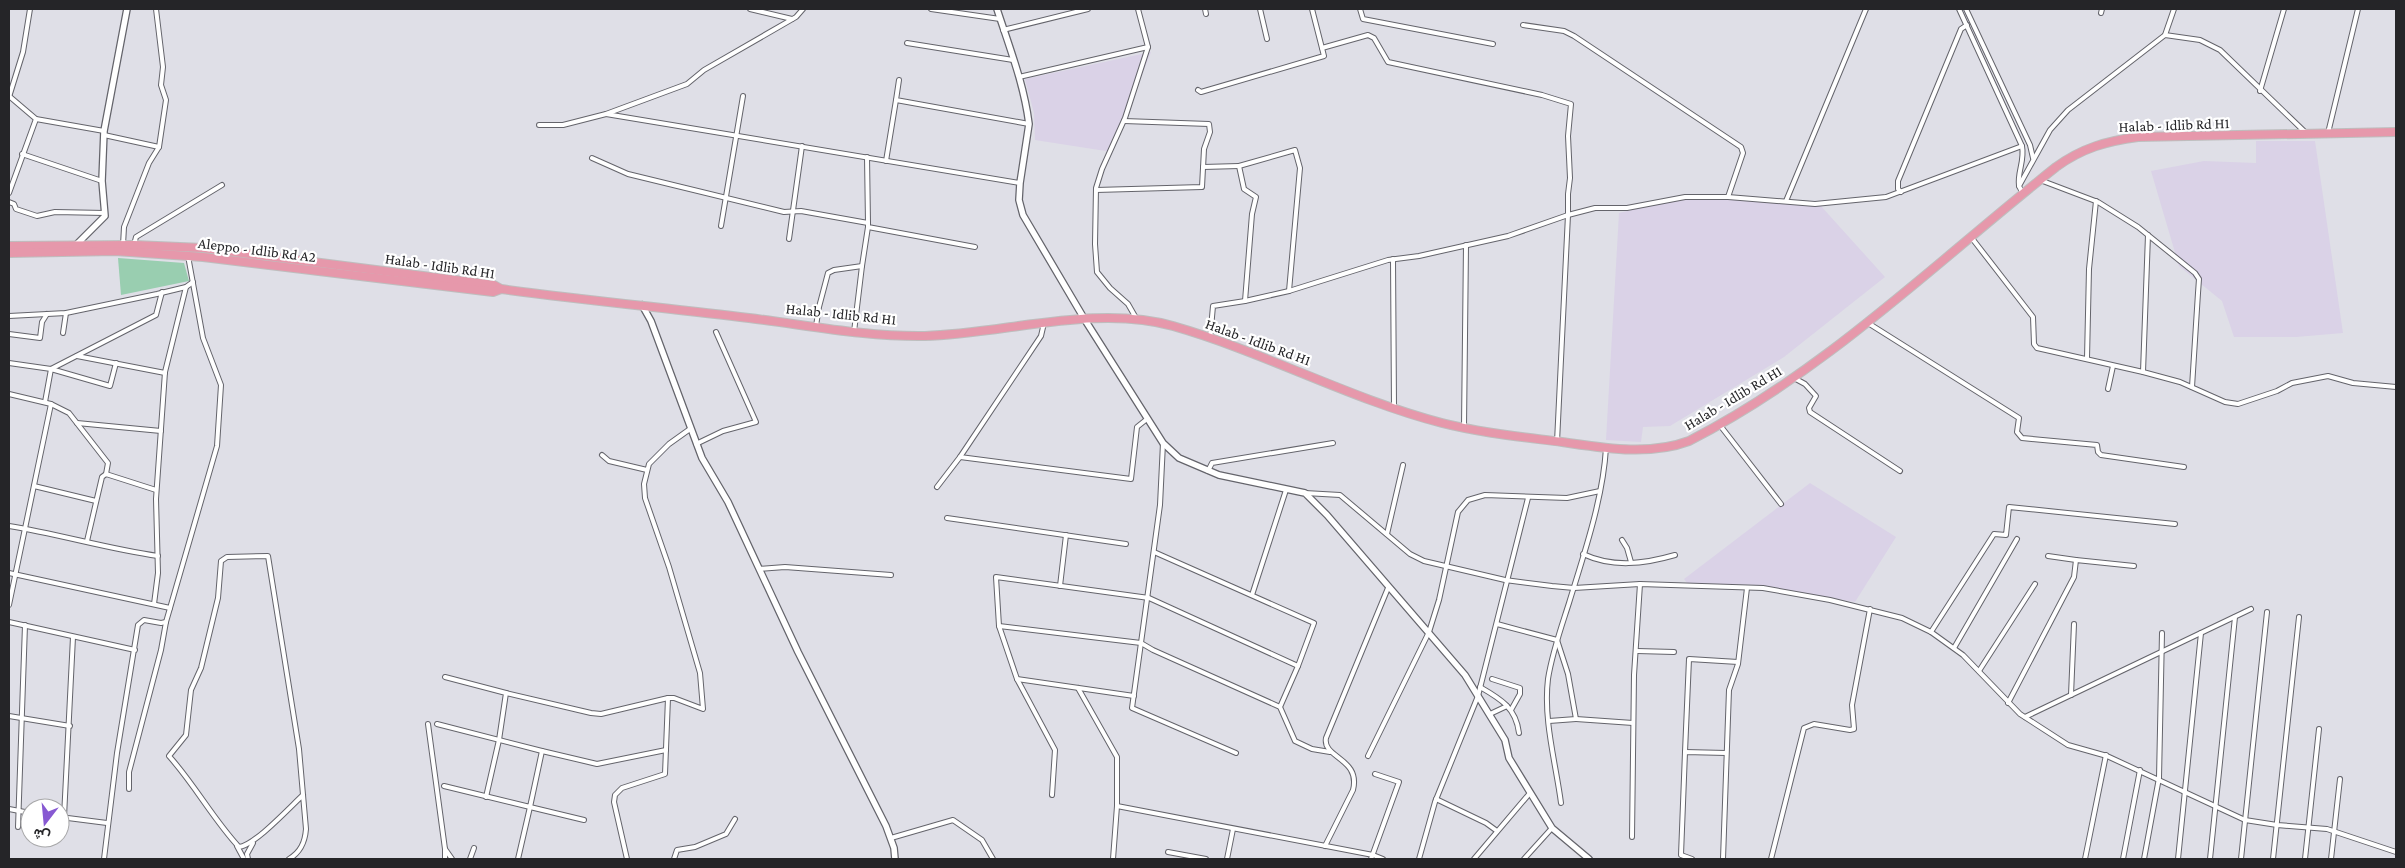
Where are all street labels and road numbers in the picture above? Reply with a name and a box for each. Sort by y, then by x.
street label: Halab - Idlib Rd H1 [2118,115,2230,135]
street label: Aleppo - Idlib Rd A2 [197,235,317,266]
street label: Halab - Idlib Rd H1 [384,250,496,282]
street label: Halab - Idlib Rd H1 [785,300,897,328]
street label: Halab - Idlib Rd H1 [1203,316,1313,368]
street label: Halab - Idlib Rd H1 [1681,363,1785,433]

